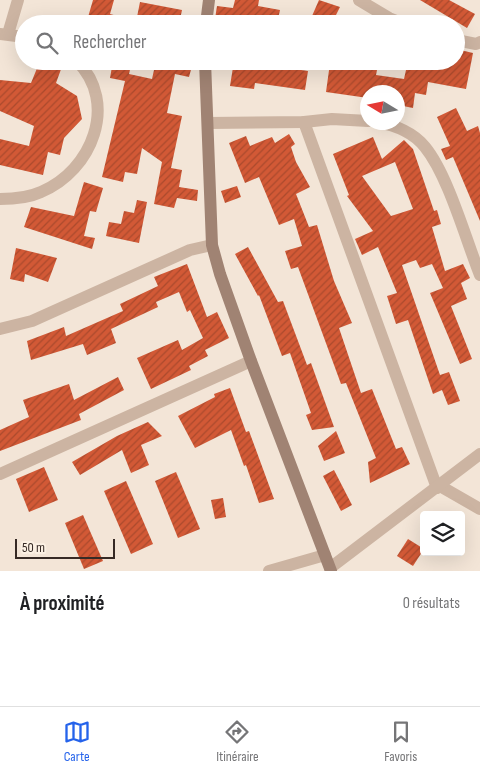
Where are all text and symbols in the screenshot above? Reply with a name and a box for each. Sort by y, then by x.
search box [15,15,465,70]
icon: search [33,29,61,57]
text: Rechercher [73,31,147,54]
north arrow [360,85,405,130]
map controls [420,511,465,556]
button: layers [420,511,465,556]
scale bar [15,536,115,559]
text: 50 m [22,539,45,556]
text: À proximité [20,591,105,616]
text: 0 résultats [403,594,460,613]
tab: Carte [63,718,91,765]
tab: Itinéraire [216,718,259,765]
tab: Favoris [384,718,417,765]

